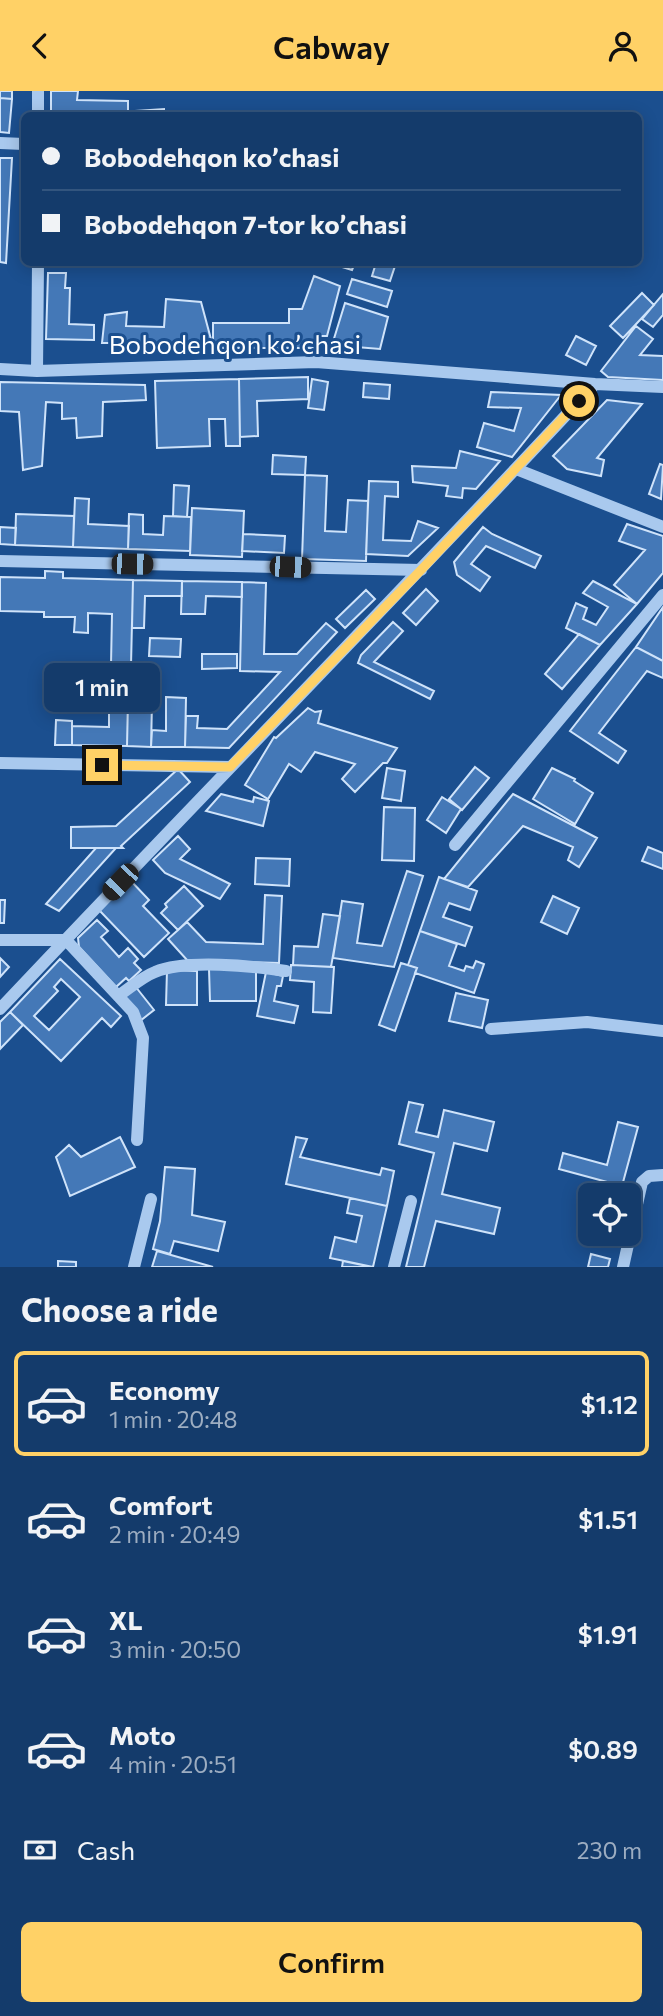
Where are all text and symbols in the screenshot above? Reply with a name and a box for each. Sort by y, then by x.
text: Cabway [273,26,390,66]
icon: back [21,27,59,65]
icon: person [604,27,642,65]
text: Bobodehqon koʼchasi [84,141,339,172]
text: Bobodehqon 7-tor koʼchasi [84,208,407,239]
street label: Bobodehqon koʼchasi [109,328,361,359]
route start [563,385,595,417]
car [111,553,154,575]
car [269,556,312,578]
callout: 1 min [44,663,160,713]
text: 1 min [75,673,129,701]
route end [86,749,118,781]
car [98,860,143,904]
map controls [578,1183,641,1246]
button: locate [578,1183,641,1246]
text: Choose a ride [21,1289,218,1329]
icon: car [25,1372,88,1435]
text: Economy [109,1374,220,1405]
text: $1.12 [581,1388,638,1419]
text: 1 min · 20:48 [109,1405,238,1433]
icon: car [25,1487,88,1550]
text: Comfort [109,1489,212,1520]
text: $1.51 [578,1503,638,1534]
text: 2 min · 20:49 [109,1520,240,1548]
icon: car [25,1602,88,1665]
text: XL [109,1604,143,1635]
text: $1.91 [578,1618,638,1649]
text: 3 min · 20:50 [109,1635,241,1663]
icon: car [25,1717,88,1780]
text: Moto [109,1719,176,1750]
text: $0.89 [568,1733,638,1764]
text: 4 min · 20:51 [109,1750,237,1778]
icon: cash [21,1831,59,1869]
text: Cash [77,1834,135,1865]
text: 230 m [577,1836,642,1864]
button: Confirm [21,1922,642,2002]

